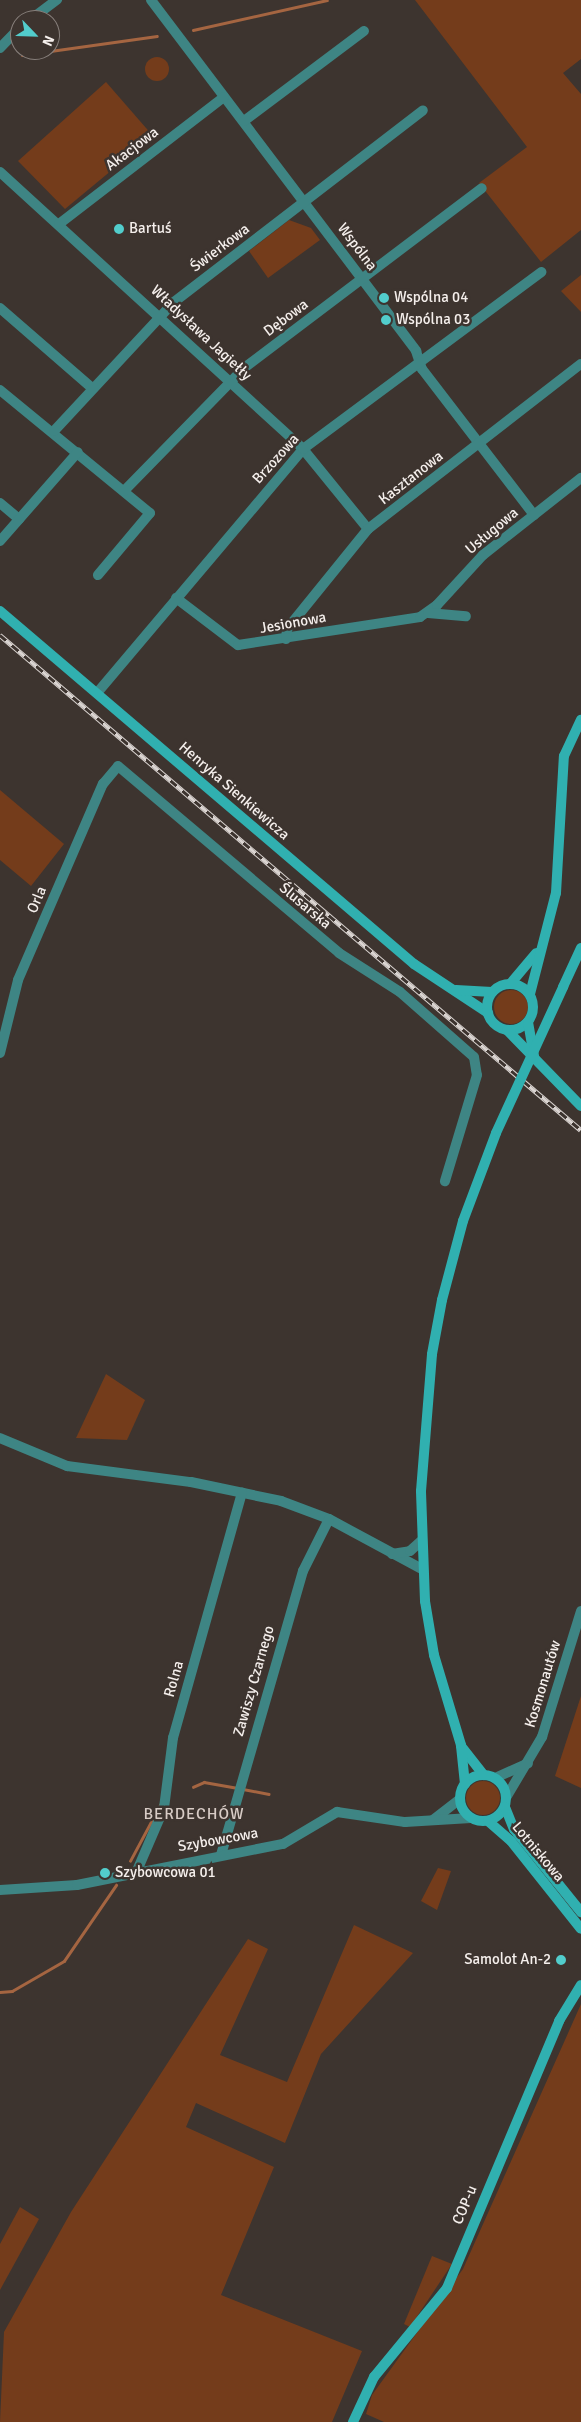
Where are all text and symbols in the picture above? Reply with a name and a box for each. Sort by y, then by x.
north arrow [10,10,60,60]
text: N [38,33,58,49]
street label: Akacjowa [102,123,162,175]
place label: Bartuś [129,220,172,238]
street label: Świerkowa [187,220,253,276]
street label: Wspólna [333,220,381,274]
marker: Bartuś [113,223,125,235]
street label: Władysława Jagiełły [147,282,255,384]
place label: Wspólna 04 [394,289,468,307]
marker: Wspólna 04 [378,292,390,304]
street label: Dębowa [260,295,312,341]
place label: Wspólna 03 [396,311,470,329]
marker: Wspólna 03 [380,314,392,326]
street label: Brzozowa [249,430,303,488]
street label: Kasztanowa [375,447,447,509]
street label: Usługowa [462,504,522,558]
street label: Jesionowa [259,608,327,638]
street label: Henryka Sienkiewicza [175,738,293,844]
street label: Ślusarska [275,879,335,933]
street label: Orla [23,884,51,916]
street label: Zawiszy Czarnego [230,1623,278,1739]
street label: Kosmonautów [521,1638,565,1730]
street label: Rolna [160,1659,188,1699]
district label: BERDECHÓW [142,1804,246,1824]
street label: Lotniskowa [508,1819,568,1885]
street label: Szybowcowa [177,1824,259,1856]
place label: Szybowcowa 01 [115,1864,216,1882]
marker: Szybowcowa 01 [99,1867,111,1879]
place label: Samolot An-2 [464,1951,551,1969]
marker: Samolot An-2 [555,1954,567,1966]
street label: COP-u [449,2183,481,2227]

